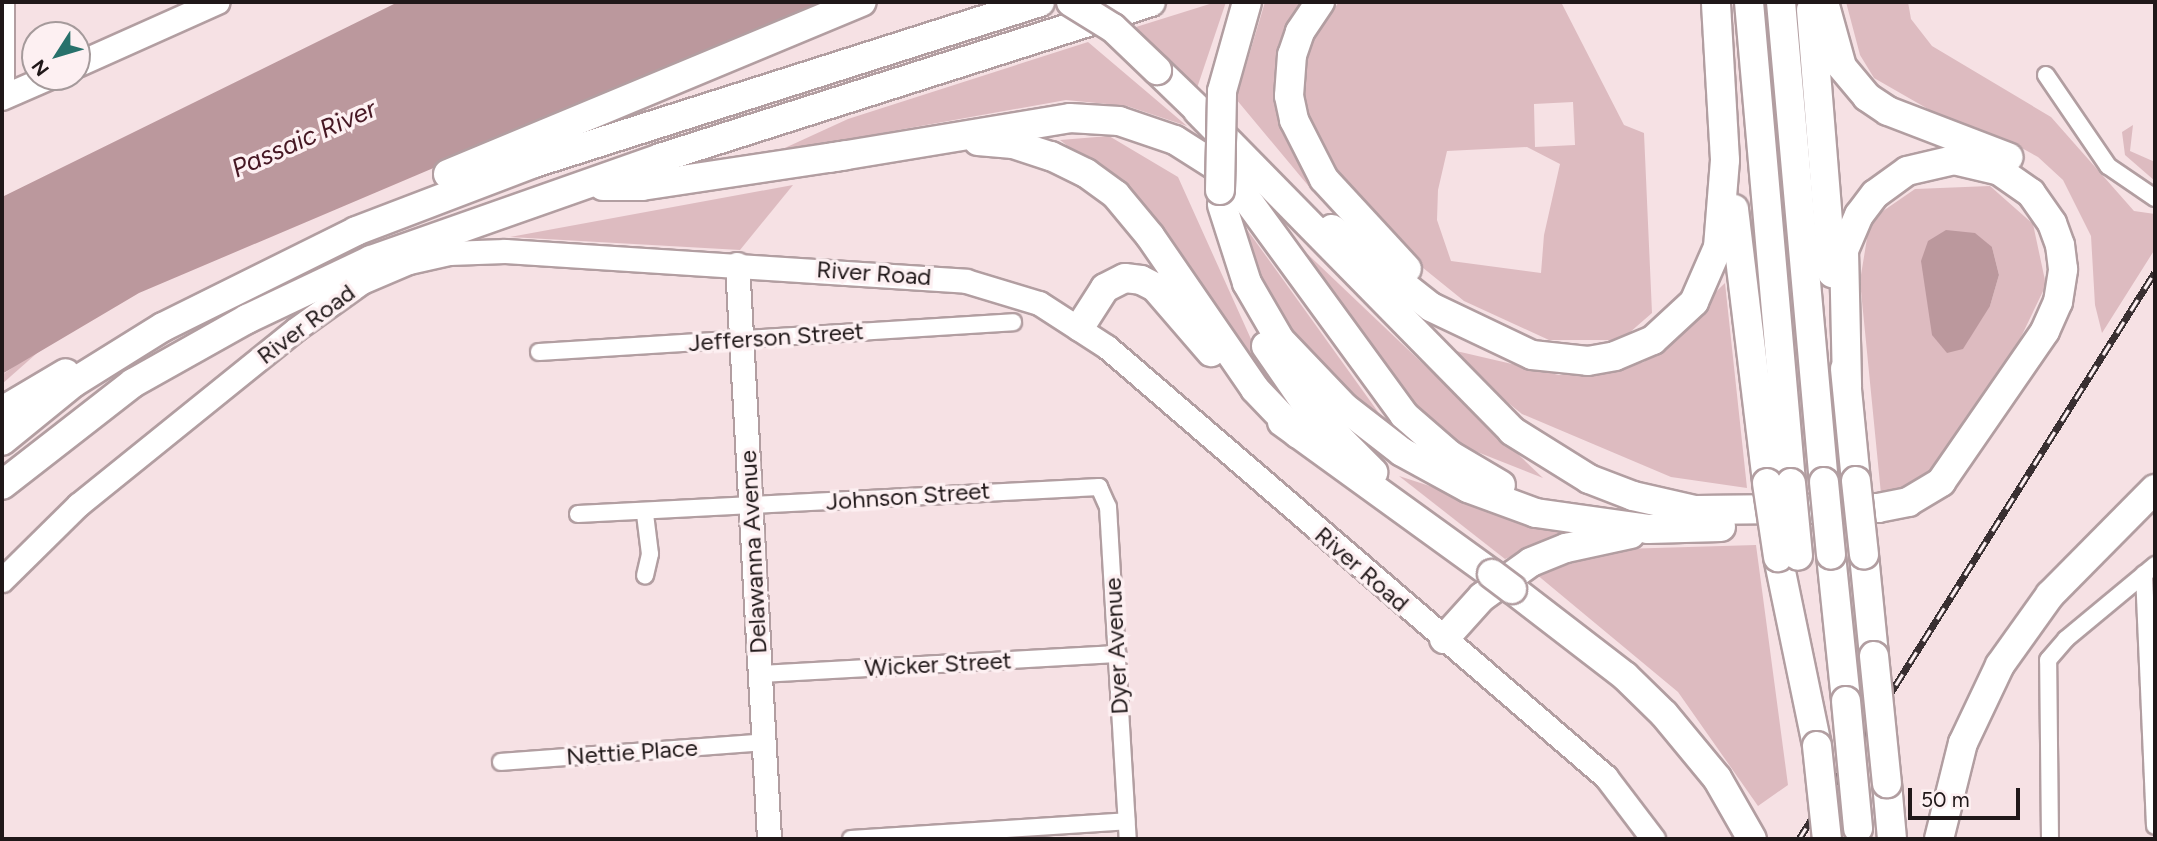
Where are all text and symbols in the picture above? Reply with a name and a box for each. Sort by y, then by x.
north arrow [21,21,91,91]
text: N [27,55,54,81]
water label: Passaic River [227,93,381,185]
street label: River Road [816,255,932,291]
street label: River Road [251,278,361,370]
street label: Jefferson Street [687,316,865,358]
street label: Delawanna Avenue [733,449,773,655]
street label: Johnson Street [825,476,991,516]
street label: River Road [1309,520,1415,618]
street label: Dyer Avenue [1098,577,1134,715]
street label: Wicker Street [864,646,1012,682]
street label: Nettie Place [565,733,699,771]
scale bar [1912,774,2024,818]
text: 50 m [1921,787,1970,812]

